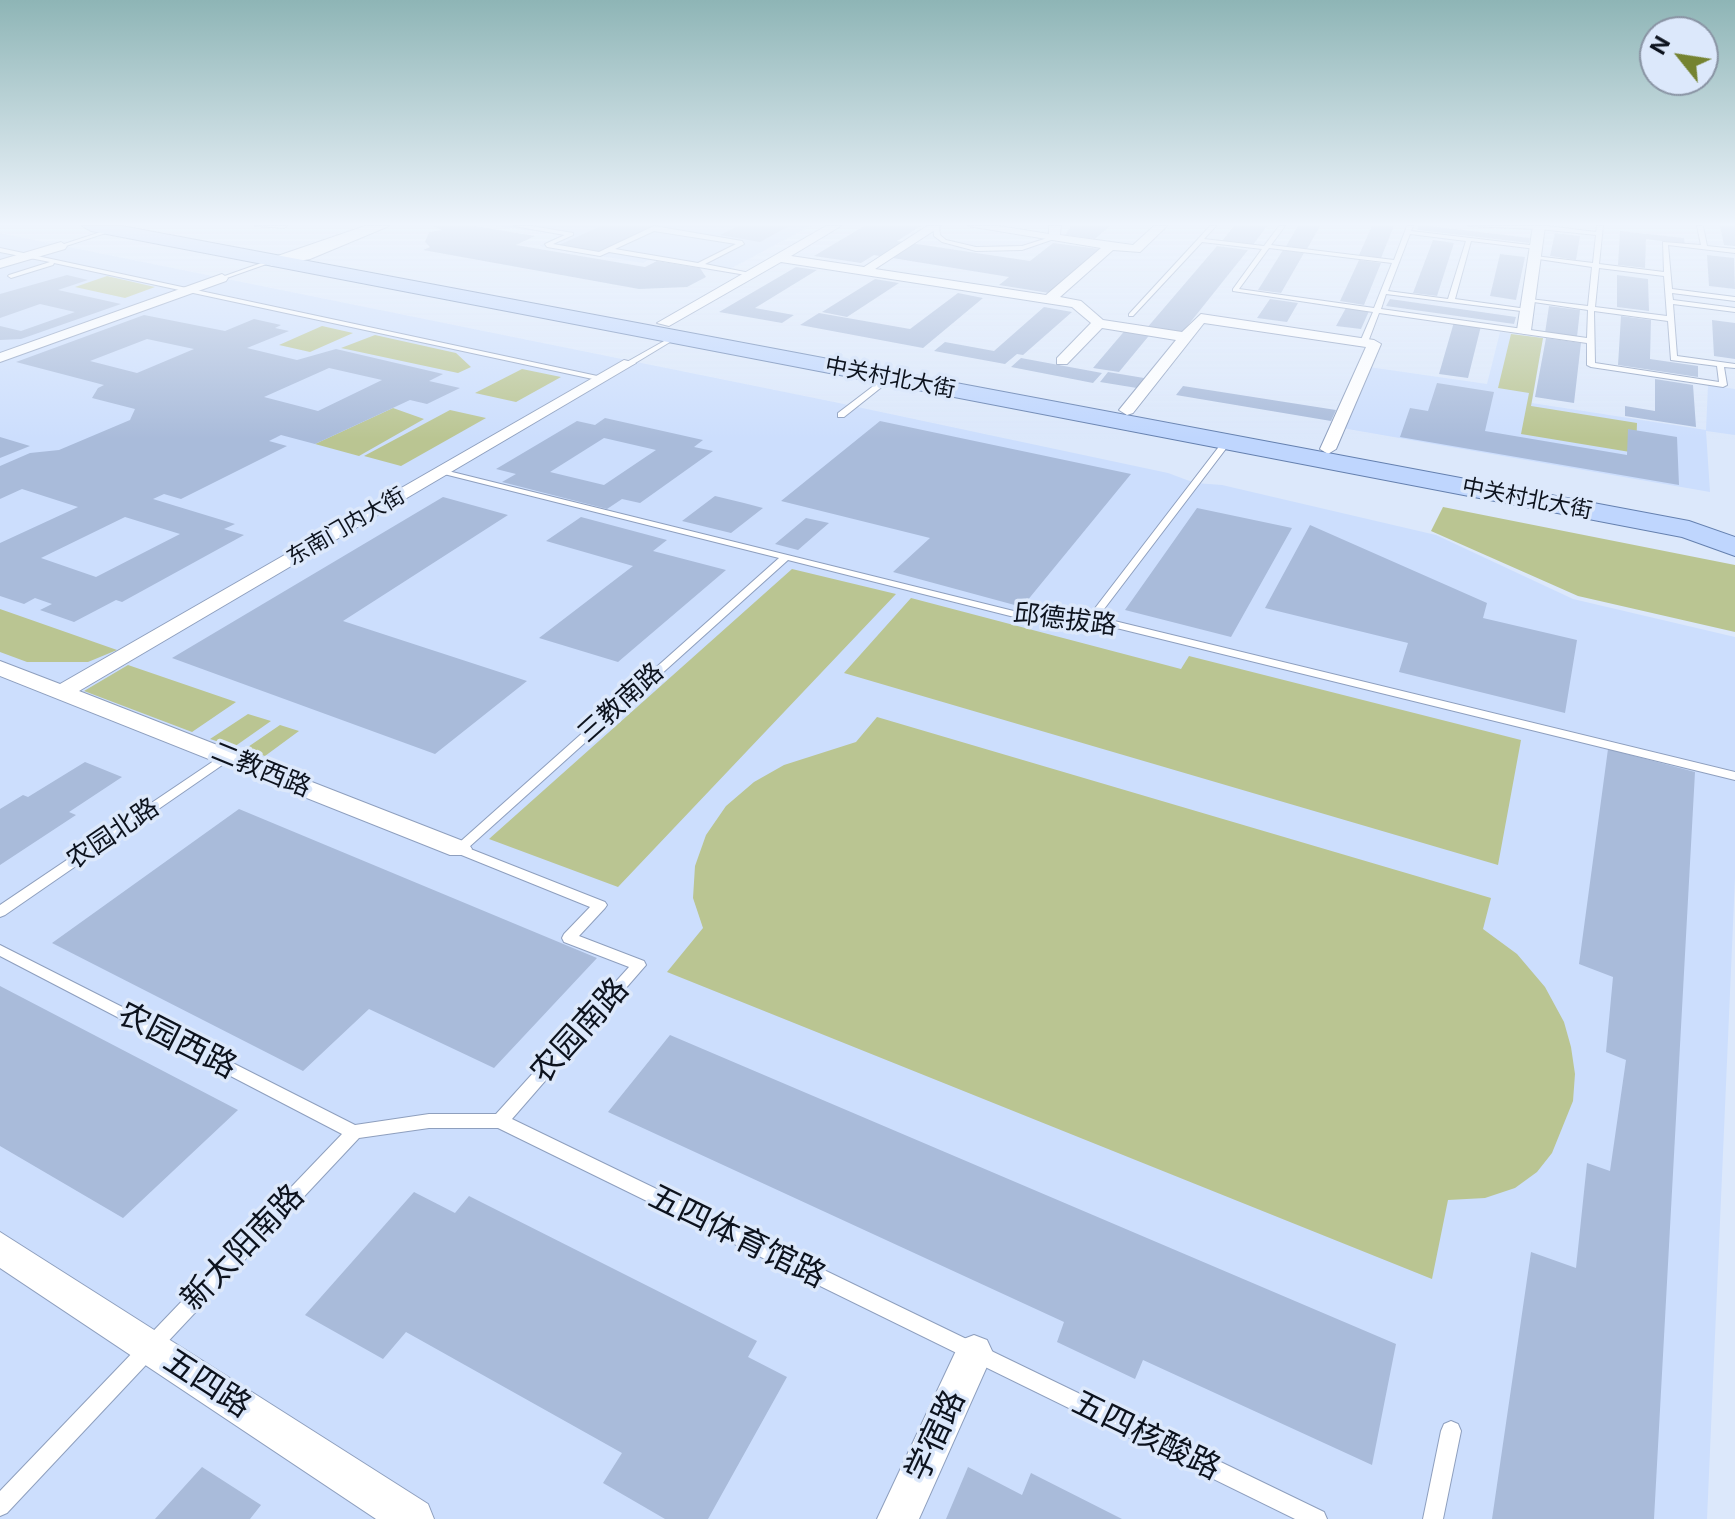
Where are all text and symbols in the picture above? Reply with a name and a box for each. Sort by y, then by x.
north arrow [1639,16,1719,96]
text: N [1644,31,1675,59]
street label: 中关村北大街 [823,352,957,404]
street label: 中关村北大街 [1460,473,1594,525]
street label: 东南门内大街 [282,483,410,571]
street label: 邱德拔路 [1011,598,1119,642]
street label: 三教南路 [572,657,670,749]
street label: 二教西路 [207,736,315,804]
street label: 农园北路 [61,792,165,876]
street label: 农园南路 [523,971,637,1091]
street label: 农园西路 [111,995,243,1087]
street label: 新太阳南路 [174,1177,312,1319]
street label: 五四体育馆路 [642,1178,832,1296]
street label: 五四路 [156,1342,258,1426]
street label: 学宿路 [898,1384,974,1488]
street label: 五四核酸路 [1066,1384,1226,1488]

